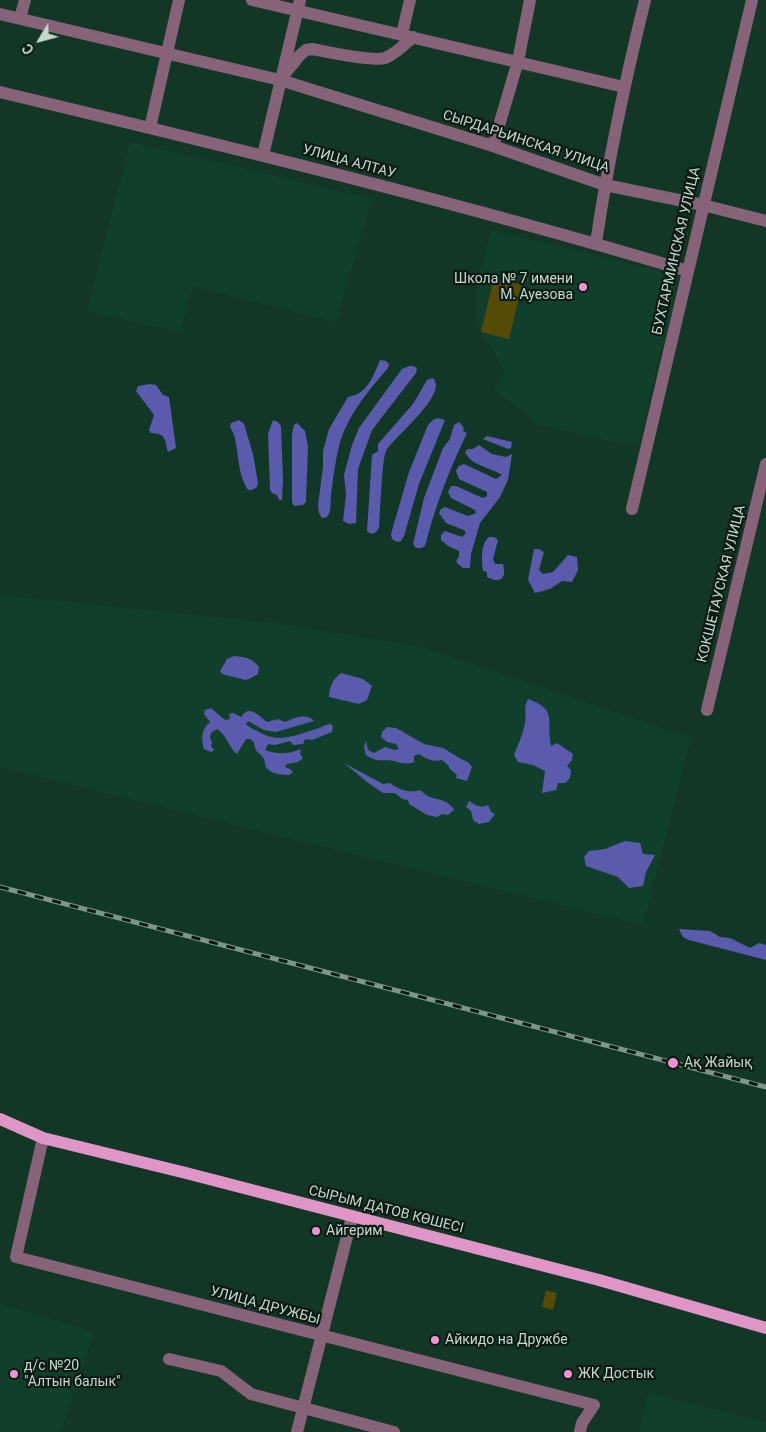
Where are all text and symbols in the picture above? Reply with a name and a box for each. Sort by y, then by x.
north arrow [15,15,65,65]
text: С [19,41,37,58]
street label: СЫРДАРЬИНСКАЯ УЛИЦА [441,107,611,177]
street label: УЛИЦА АЛТАУ [300,141,398,183]
street label: БУХТАРМИНСКАЯ УЛИЦА [650,165,704,337]
place label: Школа № 7 имени М. Ауезова [454,271,573,304]
marker: Школа № 7 имени М. Ауезова [577,281,589,293]
street label: КОКШЕТАУСКАЯ УЛИЦА [694,504,750,664]
place label: Ақ Жайық [684,1055,752,1071]
marker: Ақ Жайық [666,1056,680,1070]
street label: СЫРЫМ ДАТОВ КӨШЕСІ [307,1183,465,1237]
place label: Айгерим [326,1223,383,1239]
marker: Айгерим [310,1225,322,1237]
street label: УЛИЦА ДРУЖБЫ [208,1283,322,1329]
place label: Айкидо на Дружбе [445,1332,568,1348]
marker: Айкидо на Дружбе [429,1334,441,1346]
place label: д/с №20 "Алтын балык" [24,1358,121,1390]
place label: ЖК Достык [578,1366,654,1382]
marker: д/с №20 "Алтын балык" [8,1368,20,1380]
marker: ЖК Достык [562,1368,574,1380]

